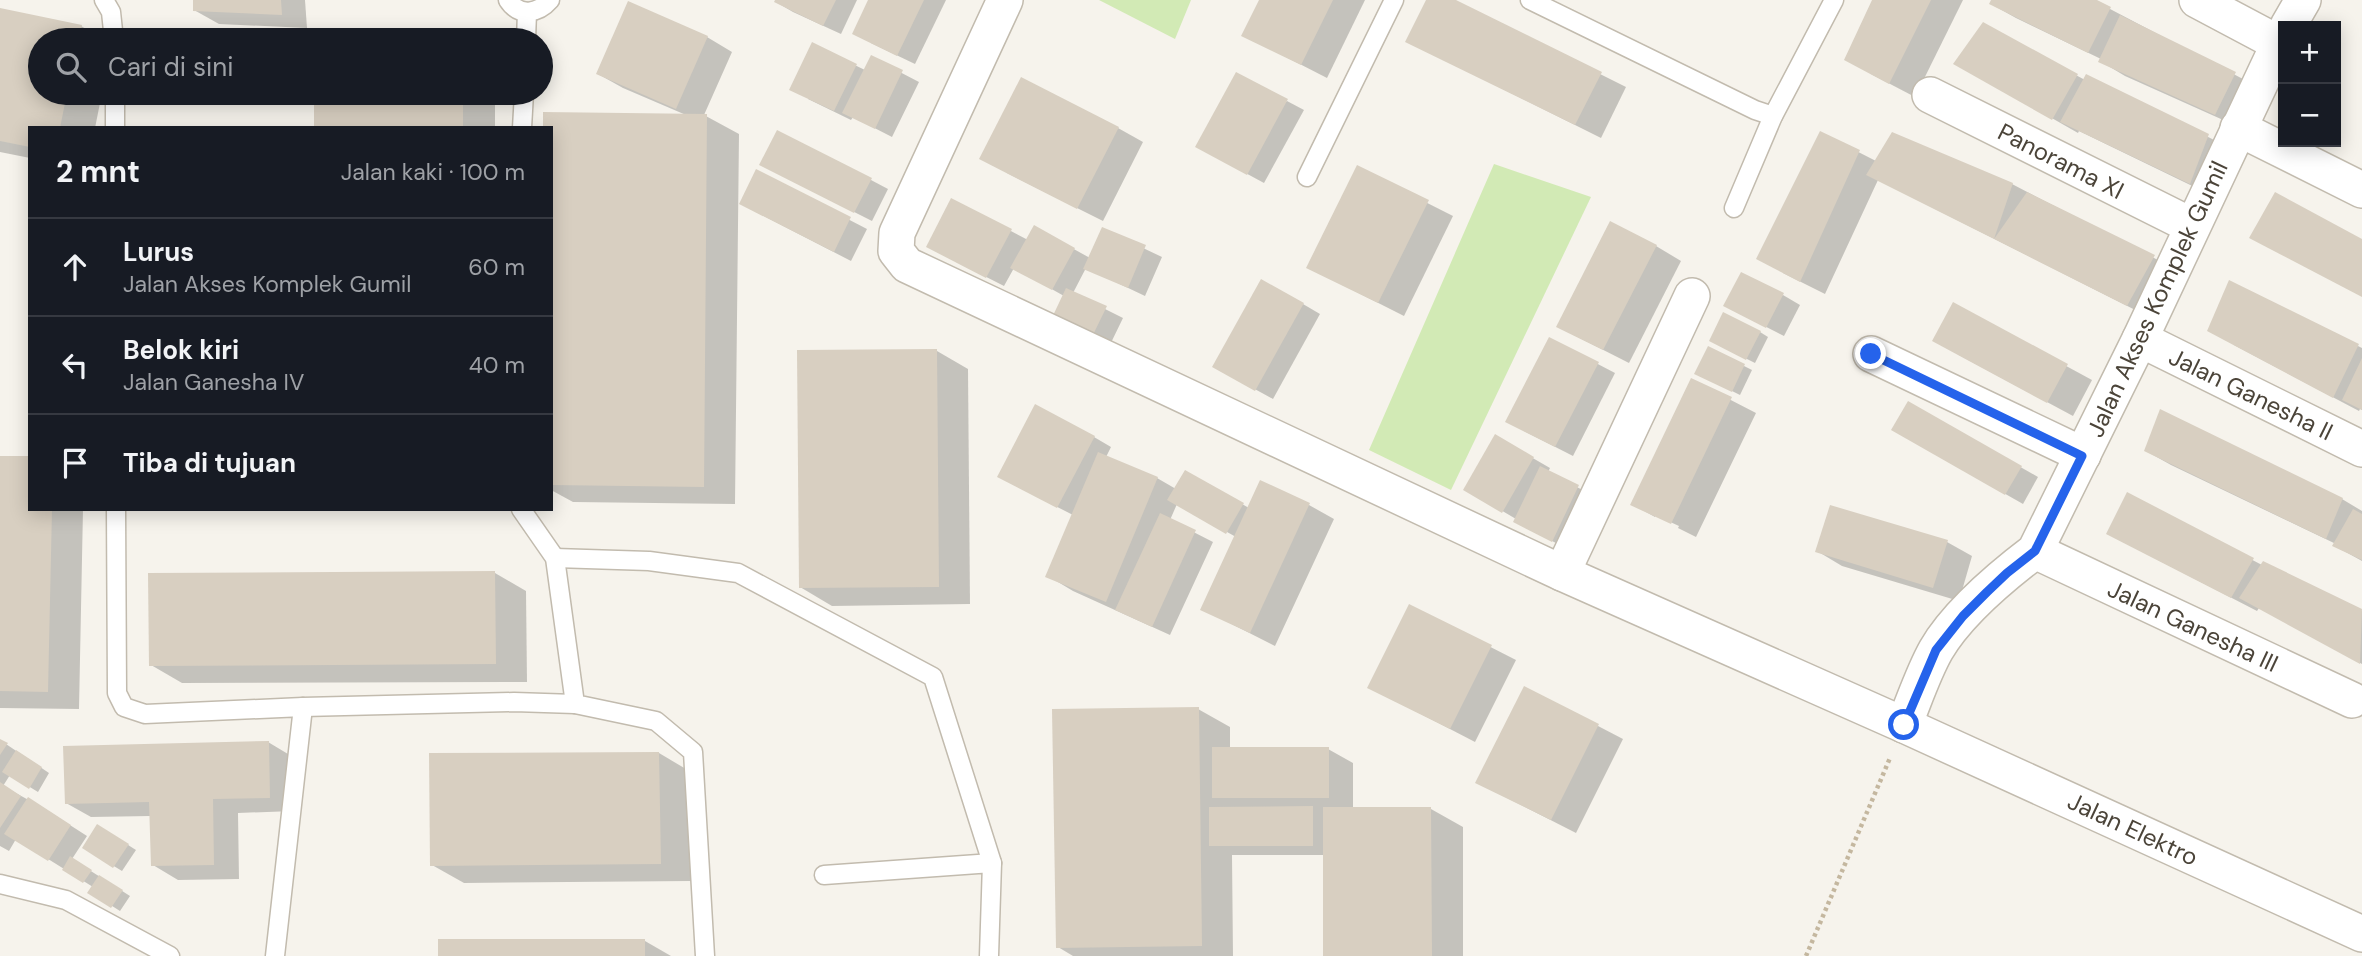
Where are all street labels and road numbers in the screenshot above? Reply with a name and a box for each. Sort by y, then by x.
street label: Panorama XI [1993,116,2129,206]
street label: Jalan Akses Komplek Gumil [2079,156,2235,442]
street label: Jalan Ganesha II [2164,341,2338,447]
street label: Jalan Ganesha III [2103,573,2283,679]
street label: Jalan Elektro [2063,785,2203,873]

